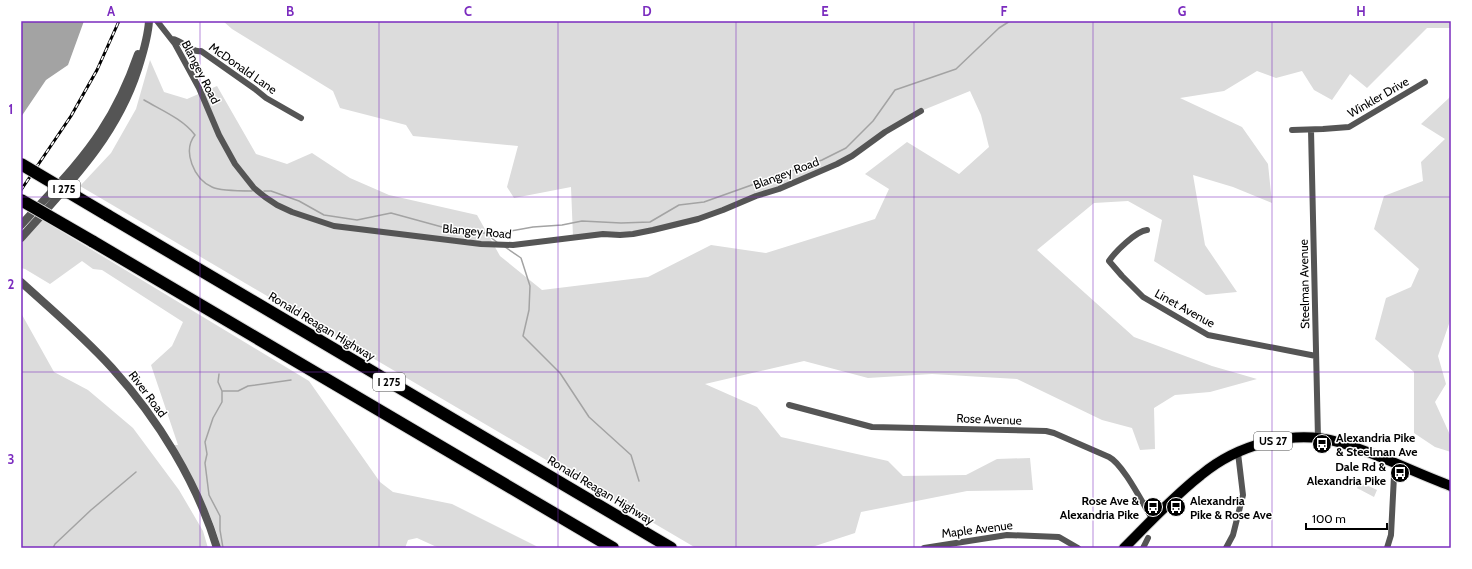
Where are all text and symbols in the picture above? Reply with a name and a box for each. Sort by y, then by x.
text: A [107,3,116,19]
text: B [286,3,294,19]
text: C [464,3,472,19]
text: D [642,3,652,19]
text: E [821,3,829,19]
text: F [1001,3,1008,19]
text: G [1178,3,1187,19]
text: H [1356,3,1366,19]
street label: Blangey Road [179,38,223,106]
street label: McDonald Lane [206,39,280,97]
street label: Winkler Drive [1345,73,1411,121]
text: 1 [9,101,13,117]
street label: Blangey Road [751,154,821,192]
road number: I 275 [48,180,80,198]
street label: Blangey Road [442,221,512,241]
street label: Steelman Avenue [1296,239,1312,329]
text: 2 [8,276,15,292]
street label: Linet Avenue [1152,285,1218,331]
street label: Ronald Reagan Highway [266,288,378,364]
street label: River Road [126,368,170,420]
road number: I 275 [373,373,405,391]
street label: Rose Avenue [956,410,1022,428]
place label: Alexandria Pike & Steelman Ave [1336,430,1418,459]
road number: US 27 [1254,432,1292,450]
bus stop icon: Alexandria Pike & Steelman Ave [1311,433,1333,455]
text: 3 [7,451,15,467]
street label: Ronald Reagan Highway [545,452,657,528]
place label: Dale Rd & Alexandria Pike [1307,459,1386,488]
bus stop icon: Dale Rd & Alexandria Pike [1389,462,1411,484]
place label: Rose Ave & Alexandria Pike [1060,493,1139,522]
place label: Alexandria Pike & Rose Ave [1190,493,1272,522]
bus stop icon: Rose Ave & Alexandria Pike [1142,496,1164,518]
bus stop icon: Alexandria Pike & Rose Ave [1165,496,1187,518]
scale bar [1306,505,1387,531]
text: 100 m [1312,511,1346,526]
street label: Maple Avenue [940,517,1014,541]

